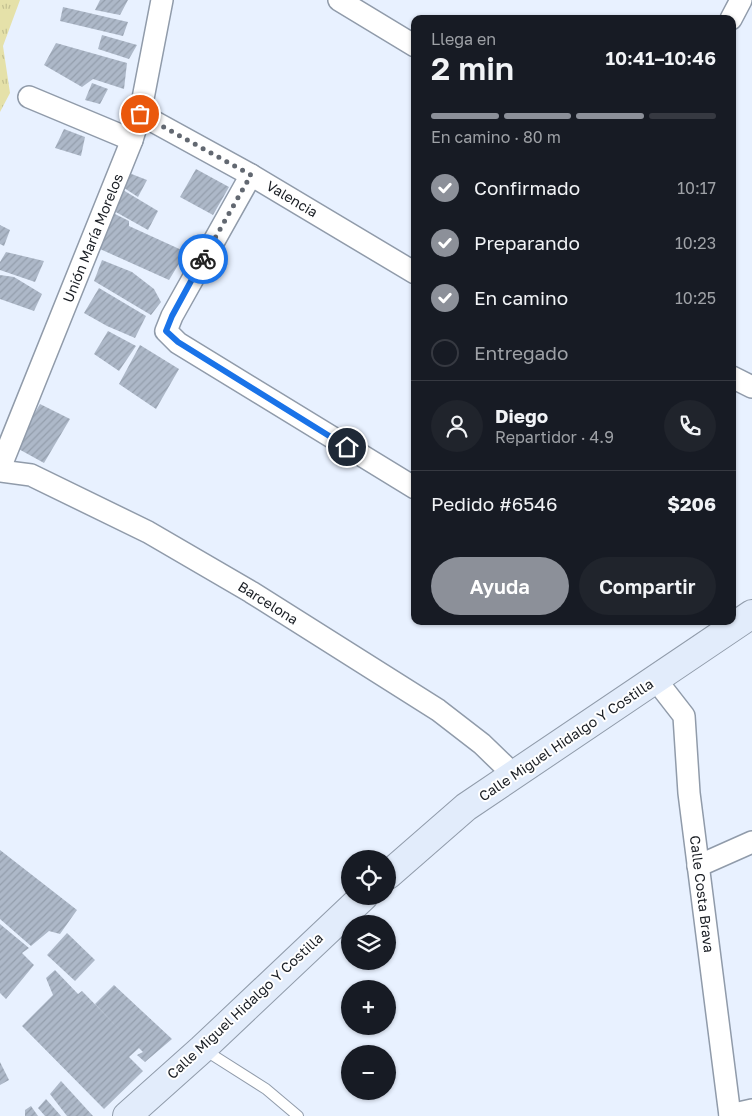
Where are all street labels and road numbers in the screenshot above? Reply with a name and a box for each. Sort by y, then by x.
street label: Unión María Morelos [59,171,126,305]
street label: Valencia [264,177,321,220]
street label: Barcelona [235,577,301,628]
street label: Calle Miguel Hidalgo Y Costilla [475,675,656,804]
street label: Calle Costa Brava [687,834,718,953]
street label: Calle Miguel Hidalgo Y Costilla [163,929,326,1082]

